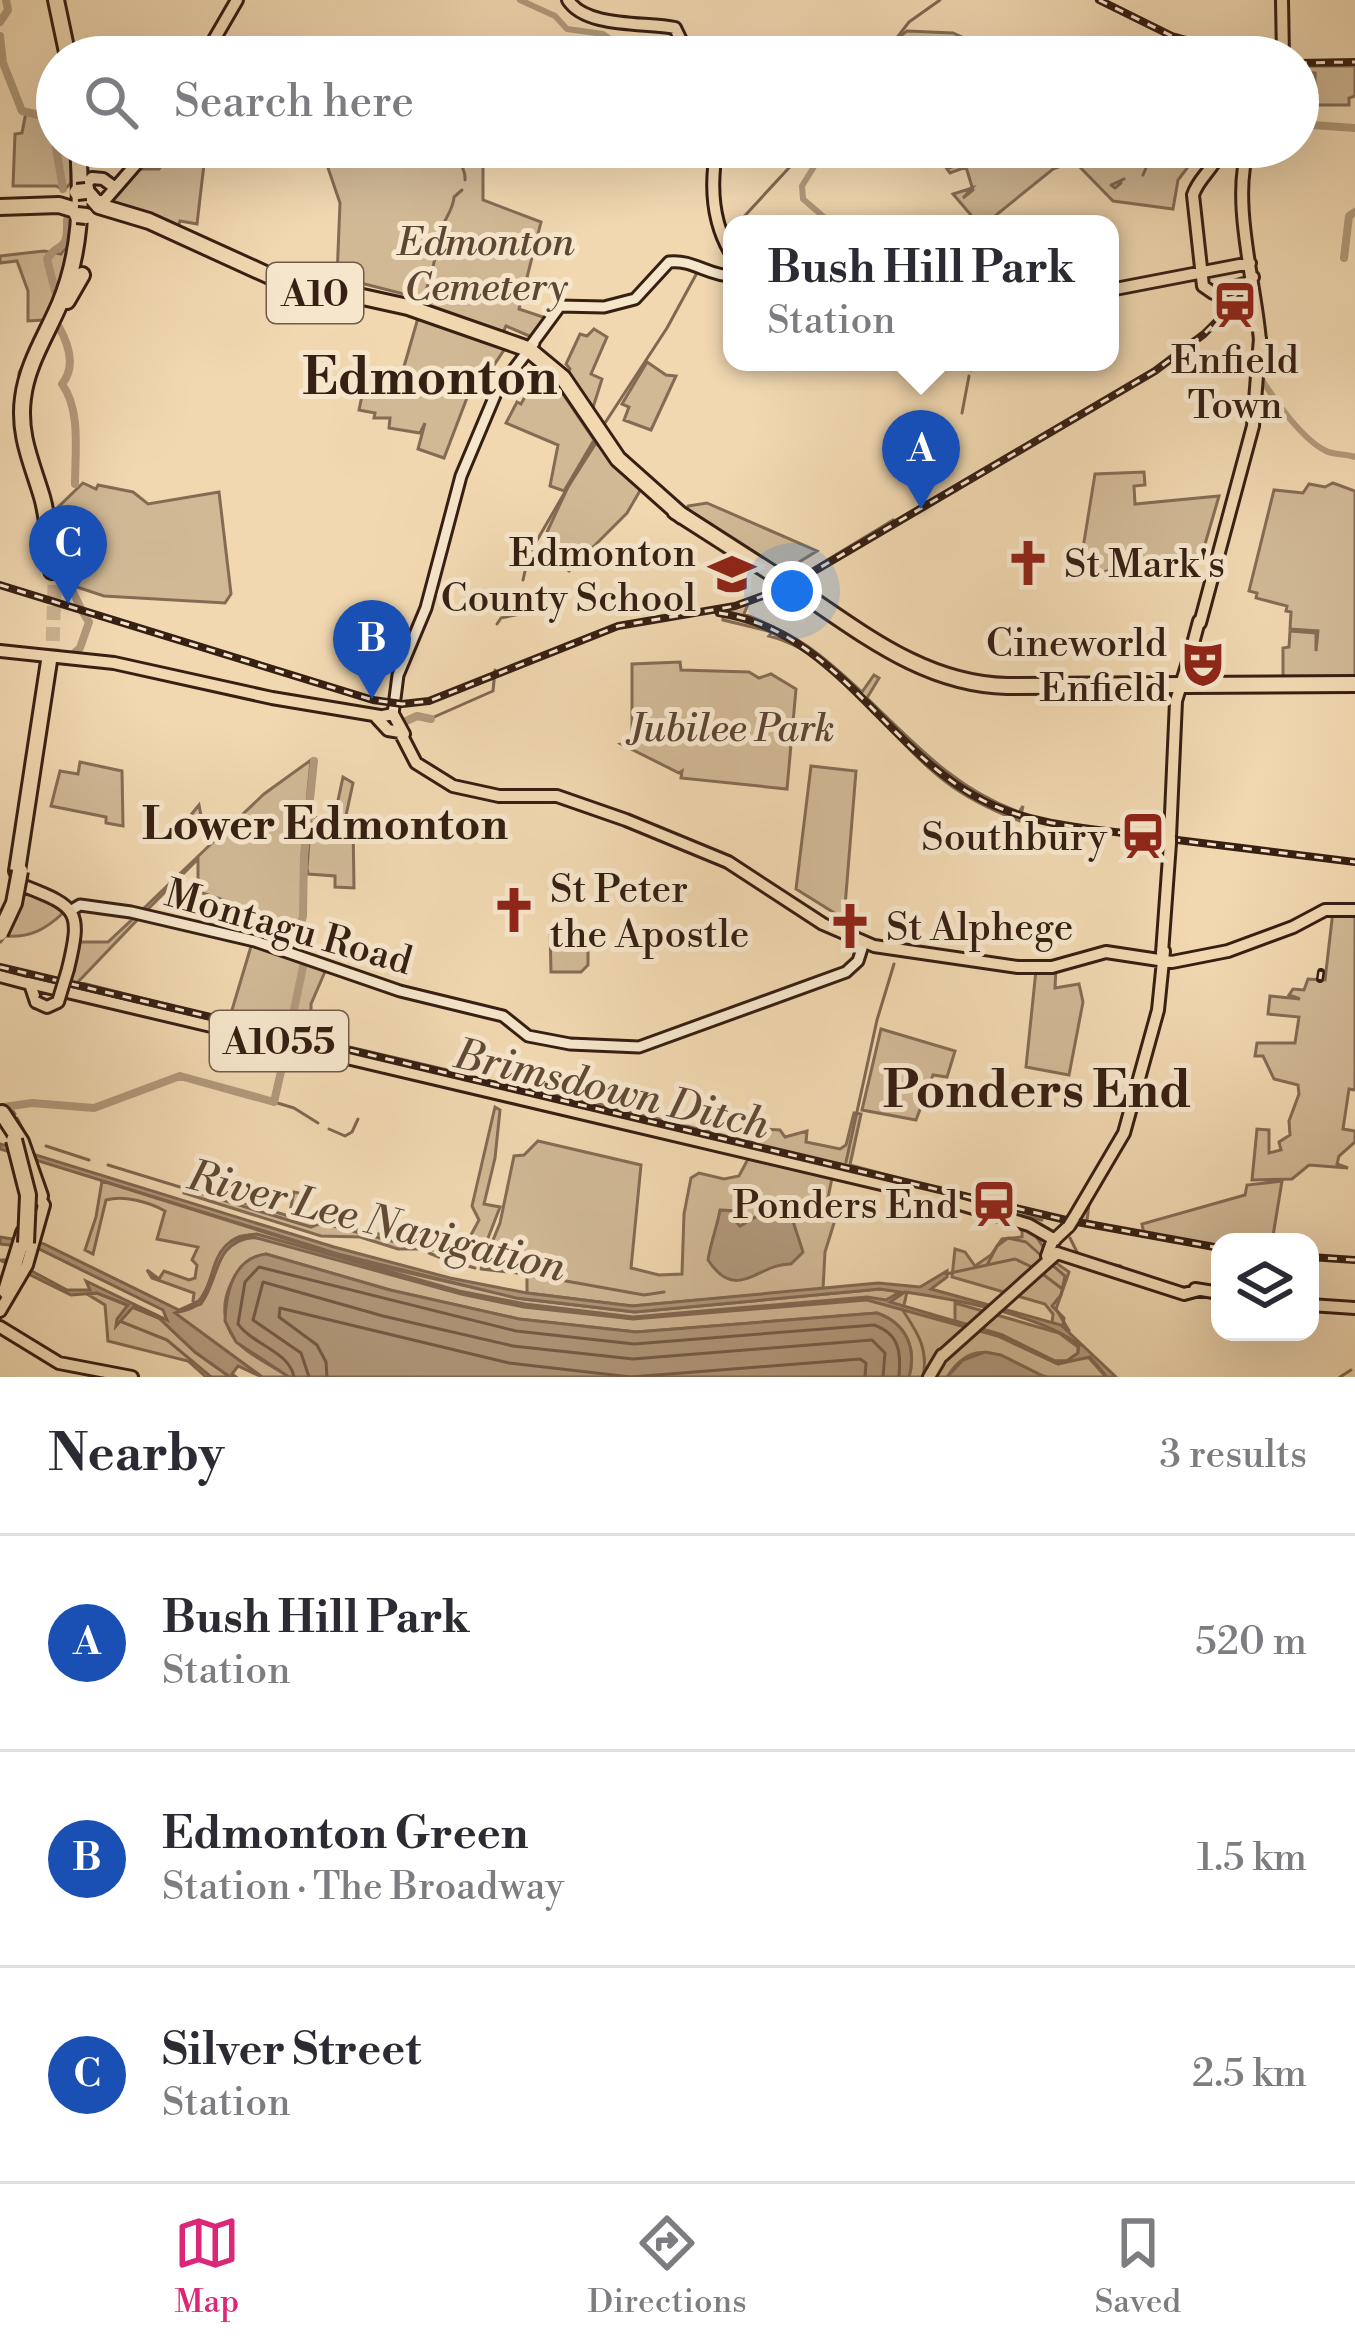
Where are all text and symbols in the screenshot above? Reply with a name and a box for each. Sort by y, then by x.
search box [36,36,1319,168]
icon: search [78,69,144,135]
text: Search here [174,74,414,131]
popup [723,215,1119,371]
park label: Edmonton Cemetery [396,219,575,313]
text: Bush Hill Park [767,240,1075,297]
road number: A10 [267,263,363,323]
station icon: Enfield Town [1210,280,1260,330]
text: Station [767,297,896,346]
place label: Enfield Town [1171,337,1299,431]
district label: Edmonton [302,347,558,411]
pin: A [882,410,960,509]
pin: C [29,505,107,604]
place label: Edmonton County School [441,530,696,624]
church icon: St Mark's [1003,538,1053,588]
place label: St Mark's [1064,541,1225,590]
school or university icon: Edmonton County School [707,549,757,599]
your location [762,561,822,621]
pin: B [333,600,411,699]
place label: Cineworld Enfield [986,620,1167,714]
theatre icon: Cineworld Enfield [1178,639,1228,689]
park label: Jubilee Park [625,705,835,754]
district label: Lower Edmonton [142,797,509,854]
station icon: Southbury [1118,811,1168,861]
place label: Southbury [921,814,1108,863]
place label: St Peter the Apostle [550,866,749,960]
street label: Montagu Road [159,870,417,987]
church icon: St Peter the Apostle [489,885,539,935]
church icon: St Alphege [825,901,875,951]
place label: St Alphege [886,904,1073,953]
road number: A1055 [210,1011,348,1071]
water label: Brimsdown Ditch [448,1028,774,1153]
district label: Ponders End [883,1060,1191,1124]
water label: River Lee Navigation [181,1150,571,1295]
station icon: Ponders End [969,1179,1019,1229]
place label: Ponders End [733,1182,958,1231]
map controls [1211,1233,1319,1341]
button: layers [1211,1233,1319,1341]
text: Nearby [48,1423,224,1487]
text: 3 results [1159,1431,1307,1480]
text: Bush Hill Park [162,1590,470,1647]
text: A [73,1618,101,1667]
text: 520 m [1195,1618,1307,1667]
text: Station [162,1647,290,1696]
text: Edmonton Green [162,1806,528,1863]
text: B [72,1834,102,1883]
text: 1.5 km [1197,1834,1307,1883]
text: Station · The Broadway [162,1863,564,1912]
text: Silver Street [162,2022,421,2079]
text: C [73,2050,101,2099]
text: 2.5 km [1192,2050,1307,2099]
text: Station [162,2079,290,2128]
tab: Map [174,2210,240,2323]
tab: Directions [588,2210,747,2323]
tab: Saved [1094,2210,1181,2323]

